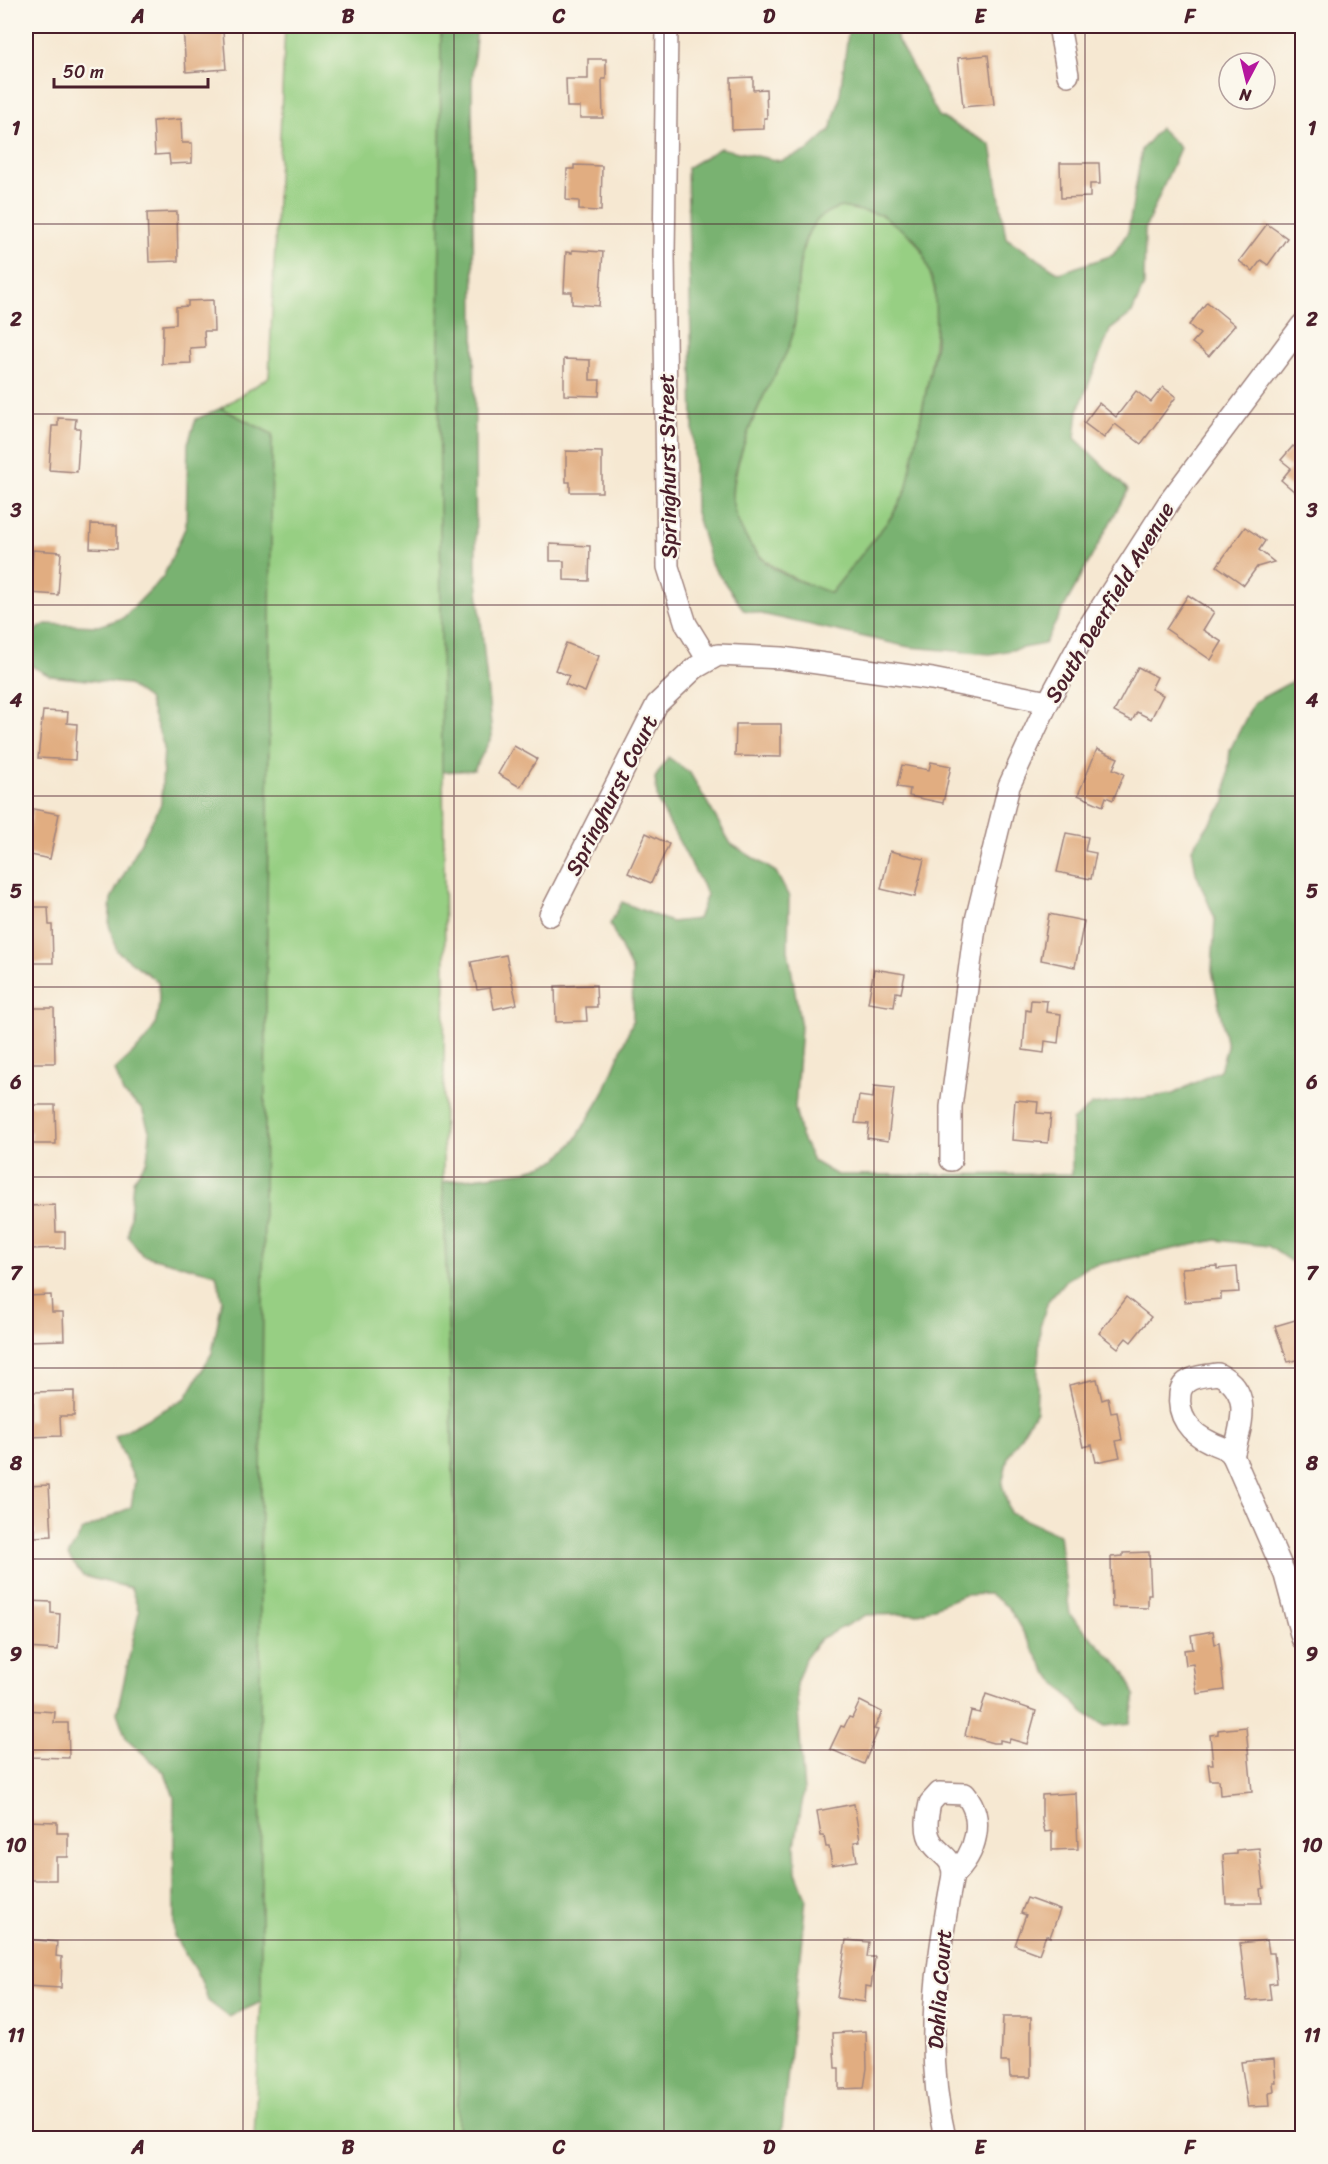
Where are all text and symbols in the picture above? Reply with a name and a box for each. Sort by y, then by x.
text: A [130,0,145,34]
text: B [342,0,355,34]
text: C [552,0,566,34]
text: D [763,0,776,34]
text: E [974,0,987,34]
text: F [1184,0,1197,34]
scale bar [54,51,208,89]
north arrow [1217,51,1277,111]
text: 50 m [63,56,104,88]
text: N [1237,80,1253,111]
text: 1 [12,111,21,146]
text: 1 [1308,111,1317,146]
text: 2 [9,302,22,337]
text: 2 [1305,302,1318,337]
street label: Springhurst Street [646,373,689,559]
text: 3 [10,493,22,528]
text: 3 [1306,493,1318,528]
street label: South Deerfield Avenue [1034,494,1185,711]
text: 4 [9,683,23,718]
text: 4 [1305,683,1319,718]
street label: Springhurst Court [554,707,669,883]
text: 5 [10,874,22,909]
text: 5 [1306,874,1318,909]
text: 6 [9,1065,22,1100]
text: 6 [1305,1065,1318,1100]
text: 7 [10,1256,23,1291]
text: 7 [1306,1256,1319,1291]
text: 8 [9,1446,23,1481]
text: 8 [1305,1446,1319,1481]
text: 9 [10,1637,22,1672]
text: 9 [1306,1637,1318,1672]
text: 10 [5,1828,27,1863]
text: 10 [1301,1828,1323,1863]
street label: Dahlia Court [916,1927,963,2050]
text: 11 [7,2018,25,2053]
text: 11 [1303,2018,1321,2053]
text: A [130,2130,145,2164]
text: B [342,2130,355,2164]
text: C [552,2130,566,2164]
text: D [763,2130,776,2164]
text: E [974,2130,987,2164]
text: F [1184,2130,1197,2164]

